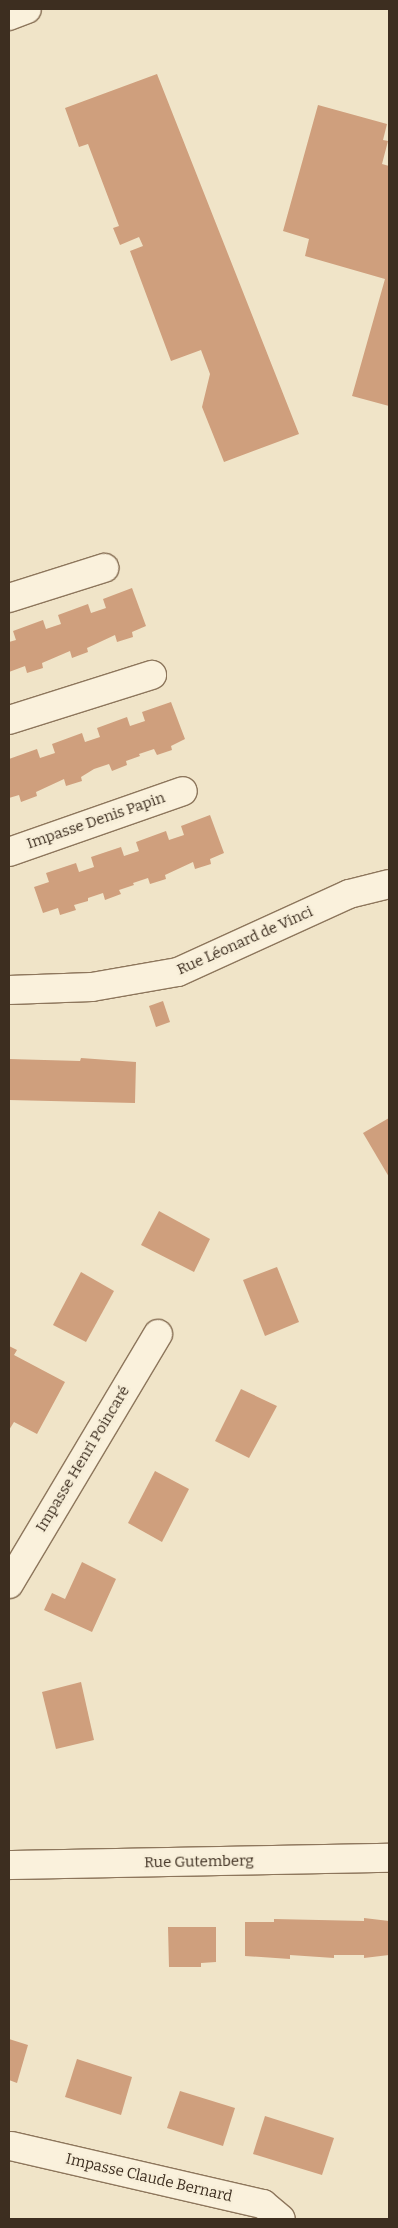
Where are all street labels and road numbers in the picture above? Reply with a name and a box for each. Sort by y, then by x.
street label: Impasse Denis Papin [25,789,167,853]
street label: Rue Léonard de Vinci [174,903,316,979]
street label: Impasse Henri Poincaré [32,1383,134,1535]
street label: Rue Gutemberg [144,1852,254,1872]
street label: Impasse Claude Bernard [64,2150,234,2206]

